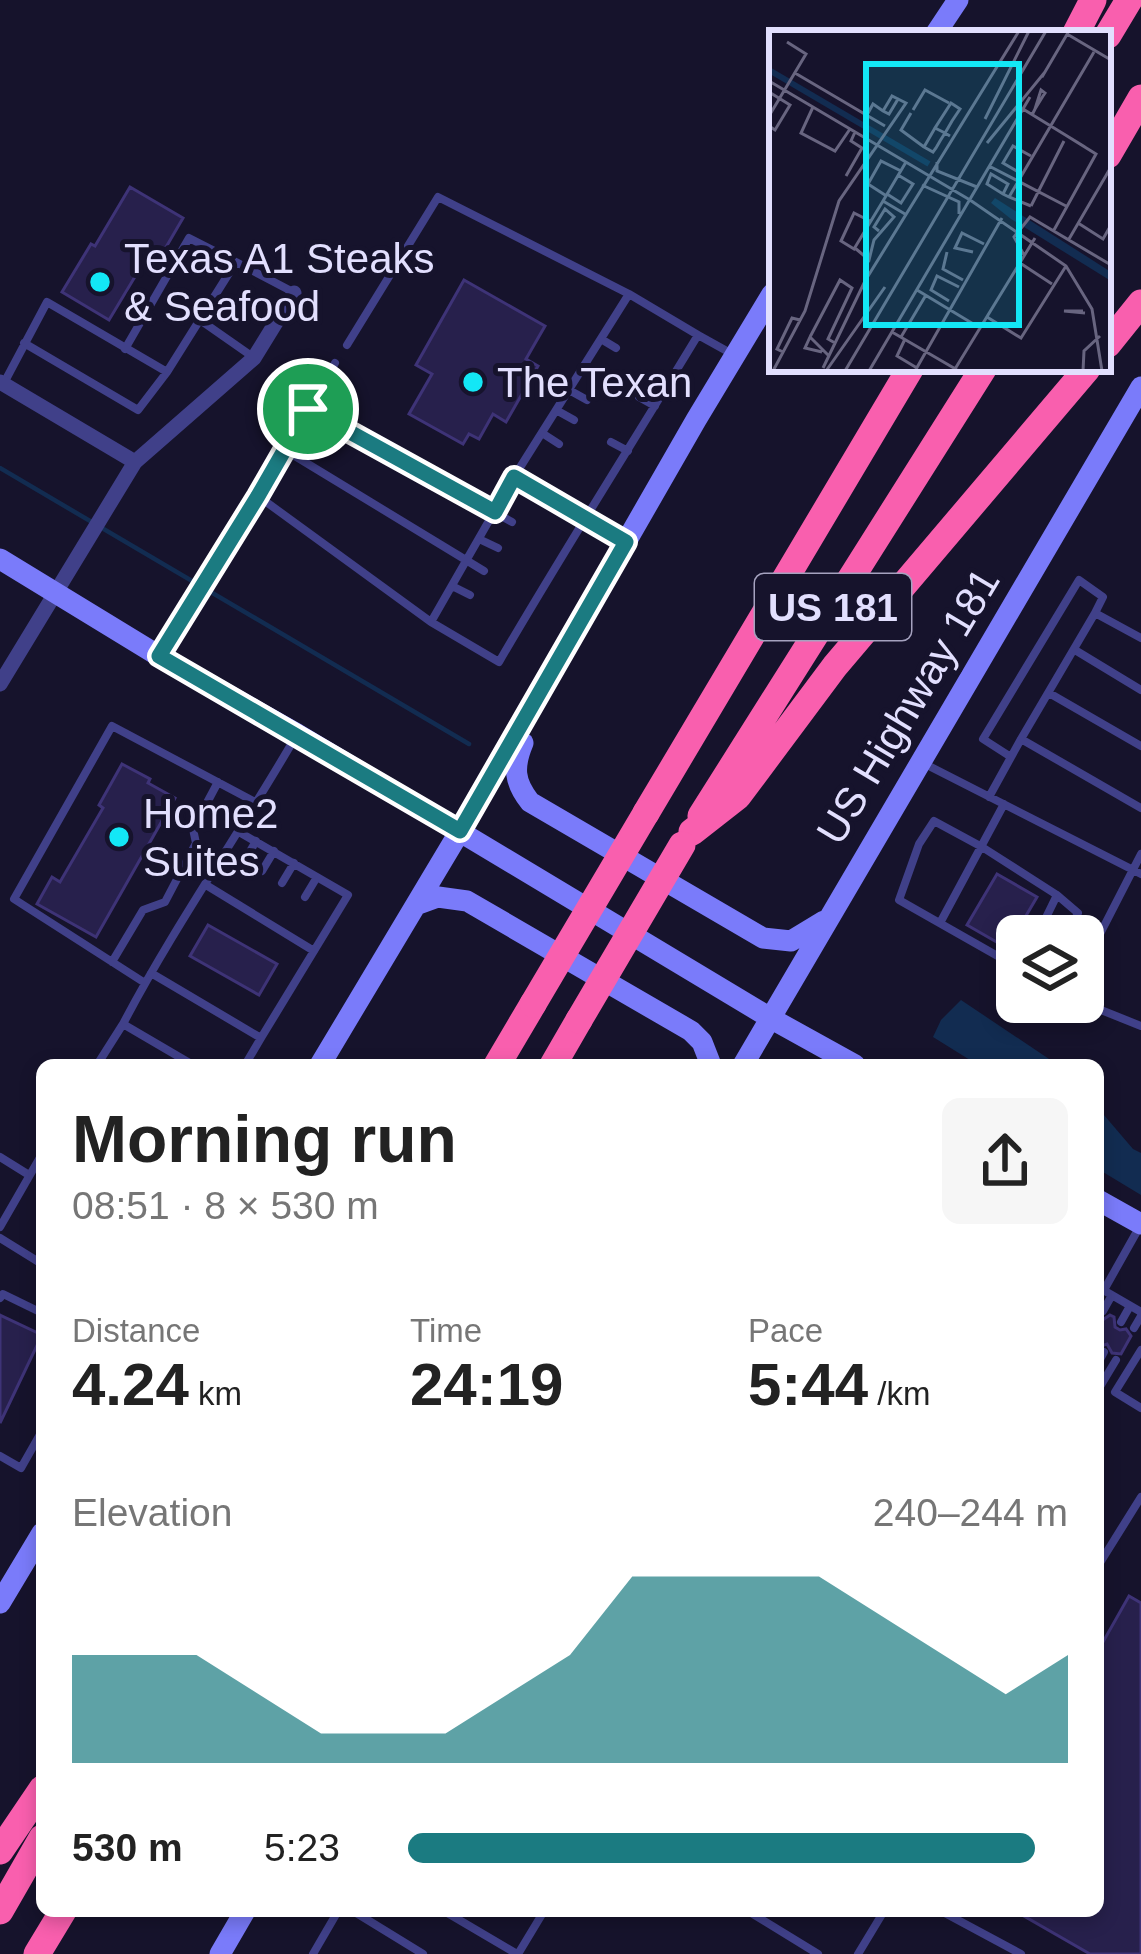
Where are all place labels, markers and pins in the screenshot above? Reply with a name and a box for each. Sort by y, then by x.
place label: Texas A1 Steaks & Seafood [124,235,435,330]
marker: Texas A1 Steaks & Seafood [87,269,113,295]
pin [257,358,359,460]
place label: The Texan [497,359,692,406]
marker: The Texan [460,369,486,395]
place label: Home2 Suites [143,790,278,885]
marker: Home2 Suites [106,824,132,850]

